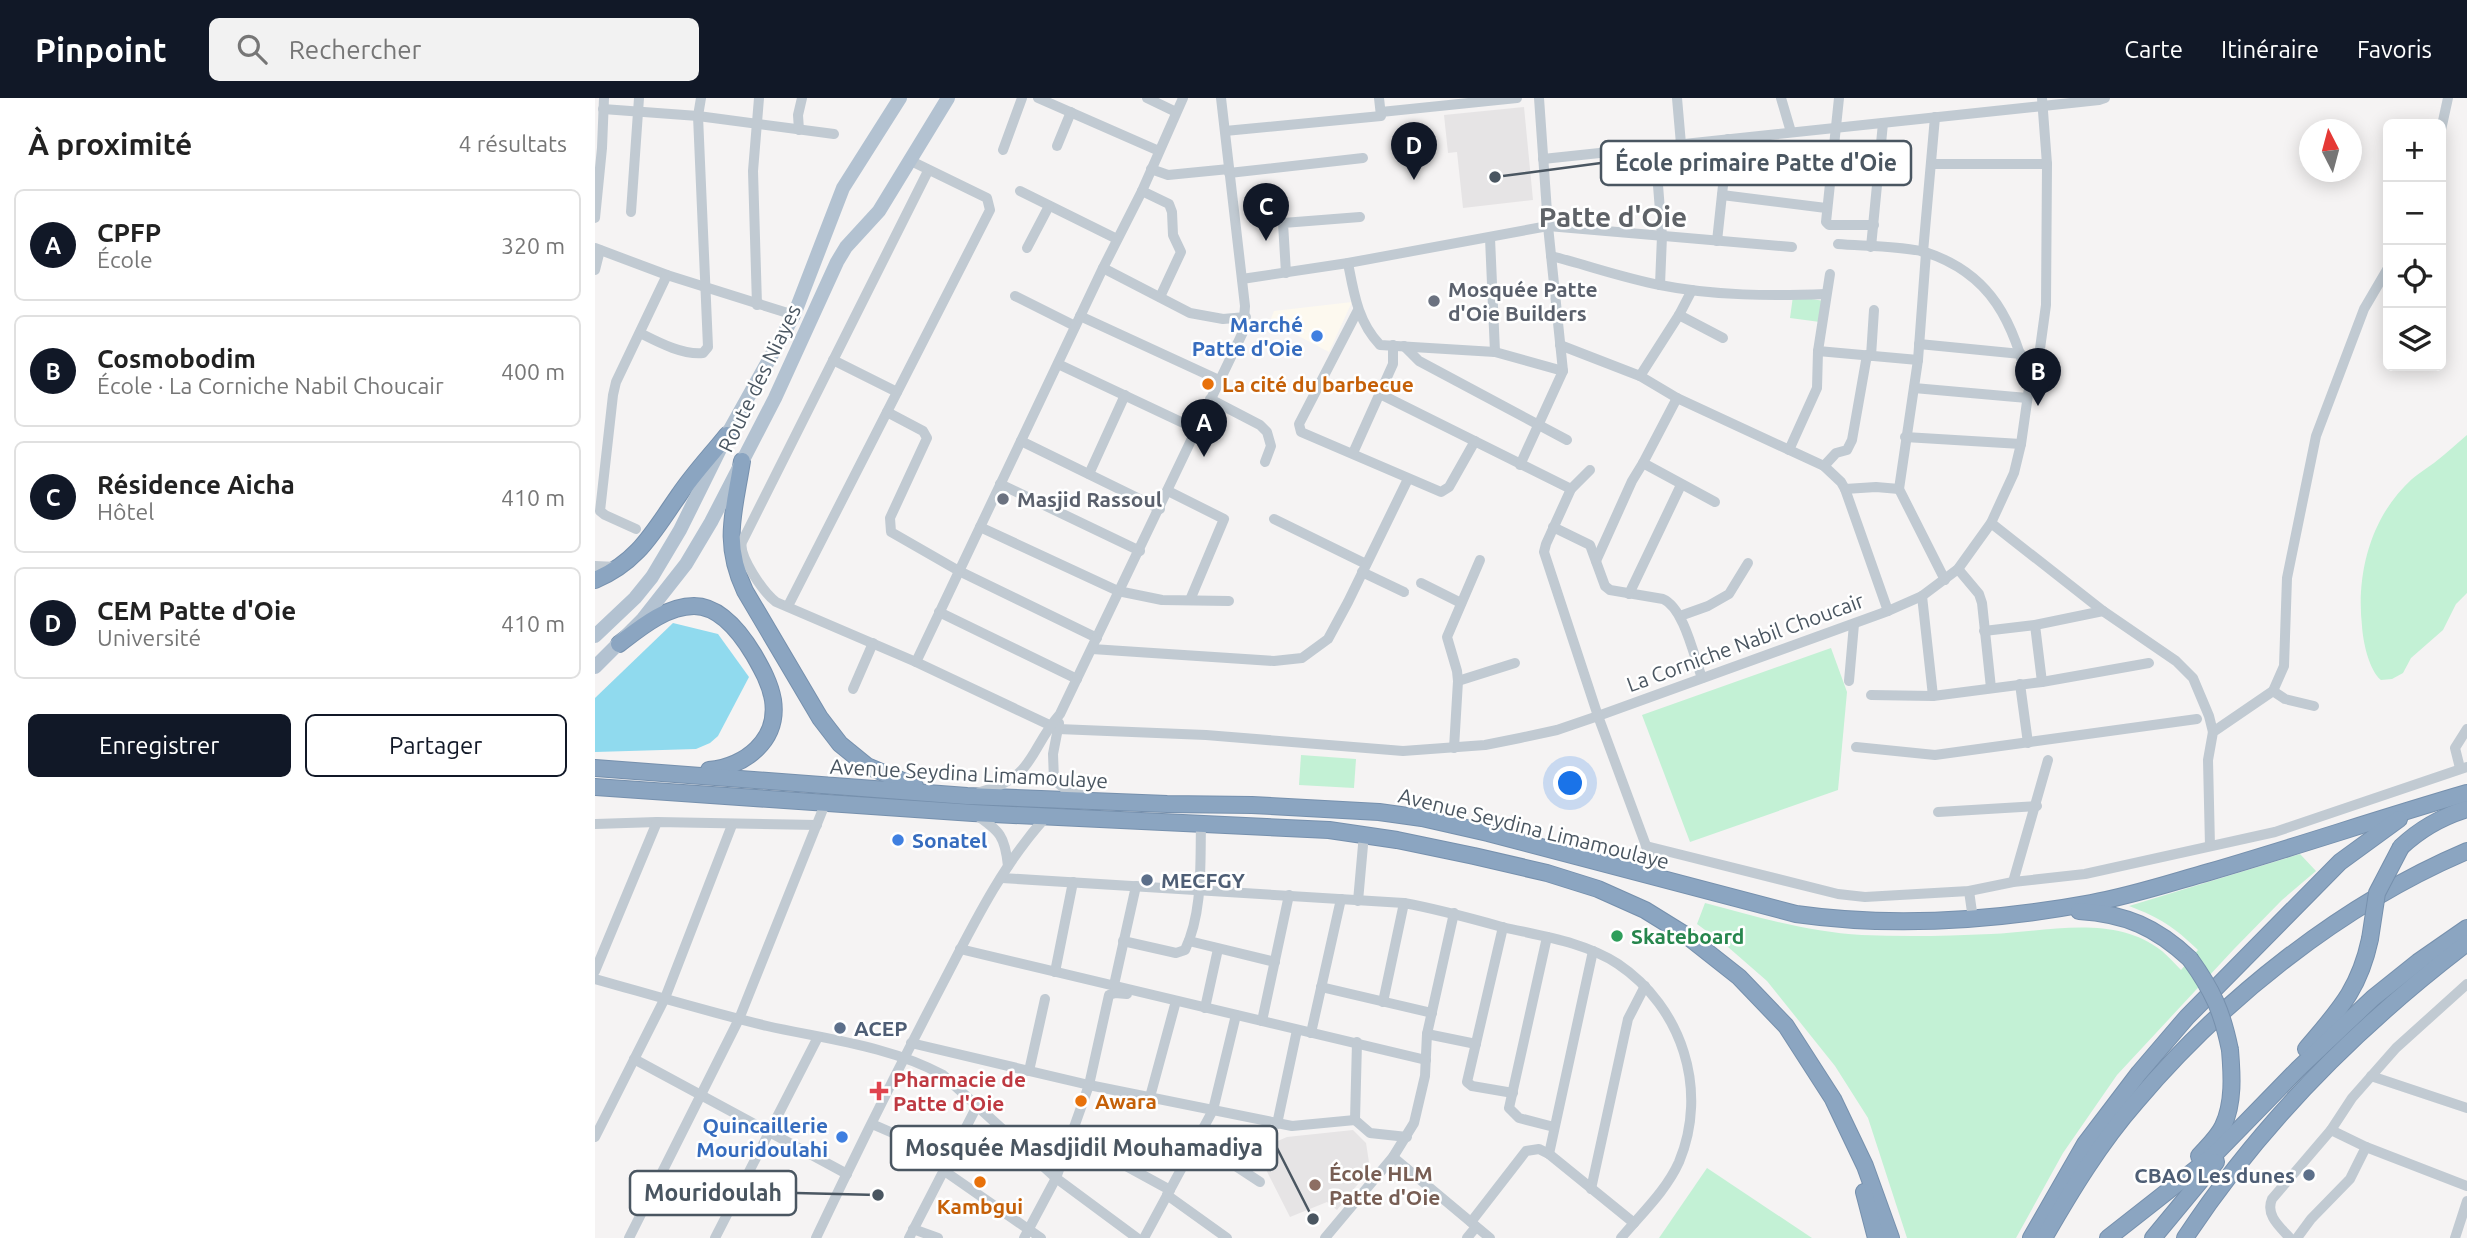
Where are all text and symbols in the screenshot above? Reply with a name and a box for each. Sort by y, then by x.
search box [209,18,699,81]
icon: search [233,30,271,68]
text: Pinpoint [35,31,167,68]
text: Rechercher [289,35,421,64]
text: Carte [2124,36,2183,63]
text: Itinéraire [2221,36,2319,63]
text: Favoris [2357,36,2432,63]
north arrow [2299,119,2362,182]
map controls [2383,119,2446,371]
button: + [2383,119,2446,182]
pin: D [1391,122,1437,180]
text: À proximité [28,127,192,161]
text: 4 résultats [458,131,567,156]
callout: École primaire Patte d'Oie [1601,141,1911,185]
text: École primaire Patte d'Oie [1615,147,1897,175]
button: − [2383,182,2446,245]
pin: C [1243,183,1289,241]
district label: Patte d'Oie [1539,201,1687,232]
text: CPFP [97,218,161,247]
text: A [45,233,61,258]
text: 320 m [501,233,565,258]
button: locate [2383,245,2446,308]
text: École [97,247,153,272]
place label: Mosquée Patte d'Oie Builders [1448,277,1597,325]
marker: Mosquée Patte d'Oie Builders [1426,293,1442,309]
street label: Route des Niayes [713,300,805,456]
button: layers [2383,308,2446,371]
place label: Marché Patte d'Oie [1192,312,1303,360]
marker: Marché Patte d'Oie [1309,328,1325,344]
text: Cosmobodim [97,344,256,373]
pin: B [2015,348,2061,406]
text: B [45,359,61,384]
text: 400 m [501,359,565,384]
place label: La cité du barbecue [1222,372,1414,396]
text: École · La Corniche Nabil Choucair [97,373,444,398]
marker: La cité du barbecue [1200,376,1216,392]
pin: A [1181,399,1227,457]
text: Résidence Aicha [97,470,295,499]
text: C [46,485,60,510]
text: 410 m [501,485,565,510]
place label: Masjid Rassoul [1017,487,1162,511]
marker: Masjid Rassoul [995,491,1011,507]
text: Hôtel [97,499,154,524]
street label: La Corniche Nabil Choucair [1623,588,1867,696]
text: CEM Patte d'Oie [97,596,296,625]
text: D [45,611,61,636]
text: 410 m [501,611,565,636]
text: Université [97,625,201,650]
button: Enregistrer [28,714,291,777]
button: Partager [305,714,567,777]
street label: Avenue Seydina Limamoulaye [829,754,1109,792]
your location [1553,766,1587,800]
street label: Avenue Seydina Limamoulaye [1396,783,1672,873]
place label: Sonatel [912,828,987,852]
marker: Sonatel [890,832,906,848]
place label: MECFGY [1161,868,1245,892]
marker: MECFGY [1139,872,1155,888]
place label: Skateboard [1631,924,1744,948]
marker: Skateboard [1609,928,1625,944]
place label: ACEP [854,1016,908,1040]
marker: ACEP [832,1020,848,1036]
place label: Pharmacie de Patte d'Oie [893,1067,1026,1115]
marker: Pharmacie de Patte d'Oie [871,1083,887,1099]
place label: Awara [1095,1089,1157,1113]
marker: Awara [1073,1093,1089,1109]
place label: Quincaillerie Mouridoulahi [696,1113,828,1161]
callout: Mosquée Masdjidil Mouhamadiya [891,1126,1277,1170]
marker: Quincaillerie Mouridoulahi [834,1129,850,1145]
text: Mosquée Masdjidil Mouhamadiya [905,1135,1263,1160]
place label: École HLM Patte d'Oie [1329,1161,1440,1209]
place label: CBAO Les dunes [2134,1163,2295,1187]
marker: CBAO Les dunes [2301,1167,2317,1183]
callout: Mouridoulah [630,1171,796,1215]
marker: Kambgui [972,1174,988,1190]
marker: École HLM Patte d'Oie [1307,1177,1323,1193]
text: Mouridoulah [644,1180,782,1205]
place label: Kambgui [937,1194,1023,1218]

